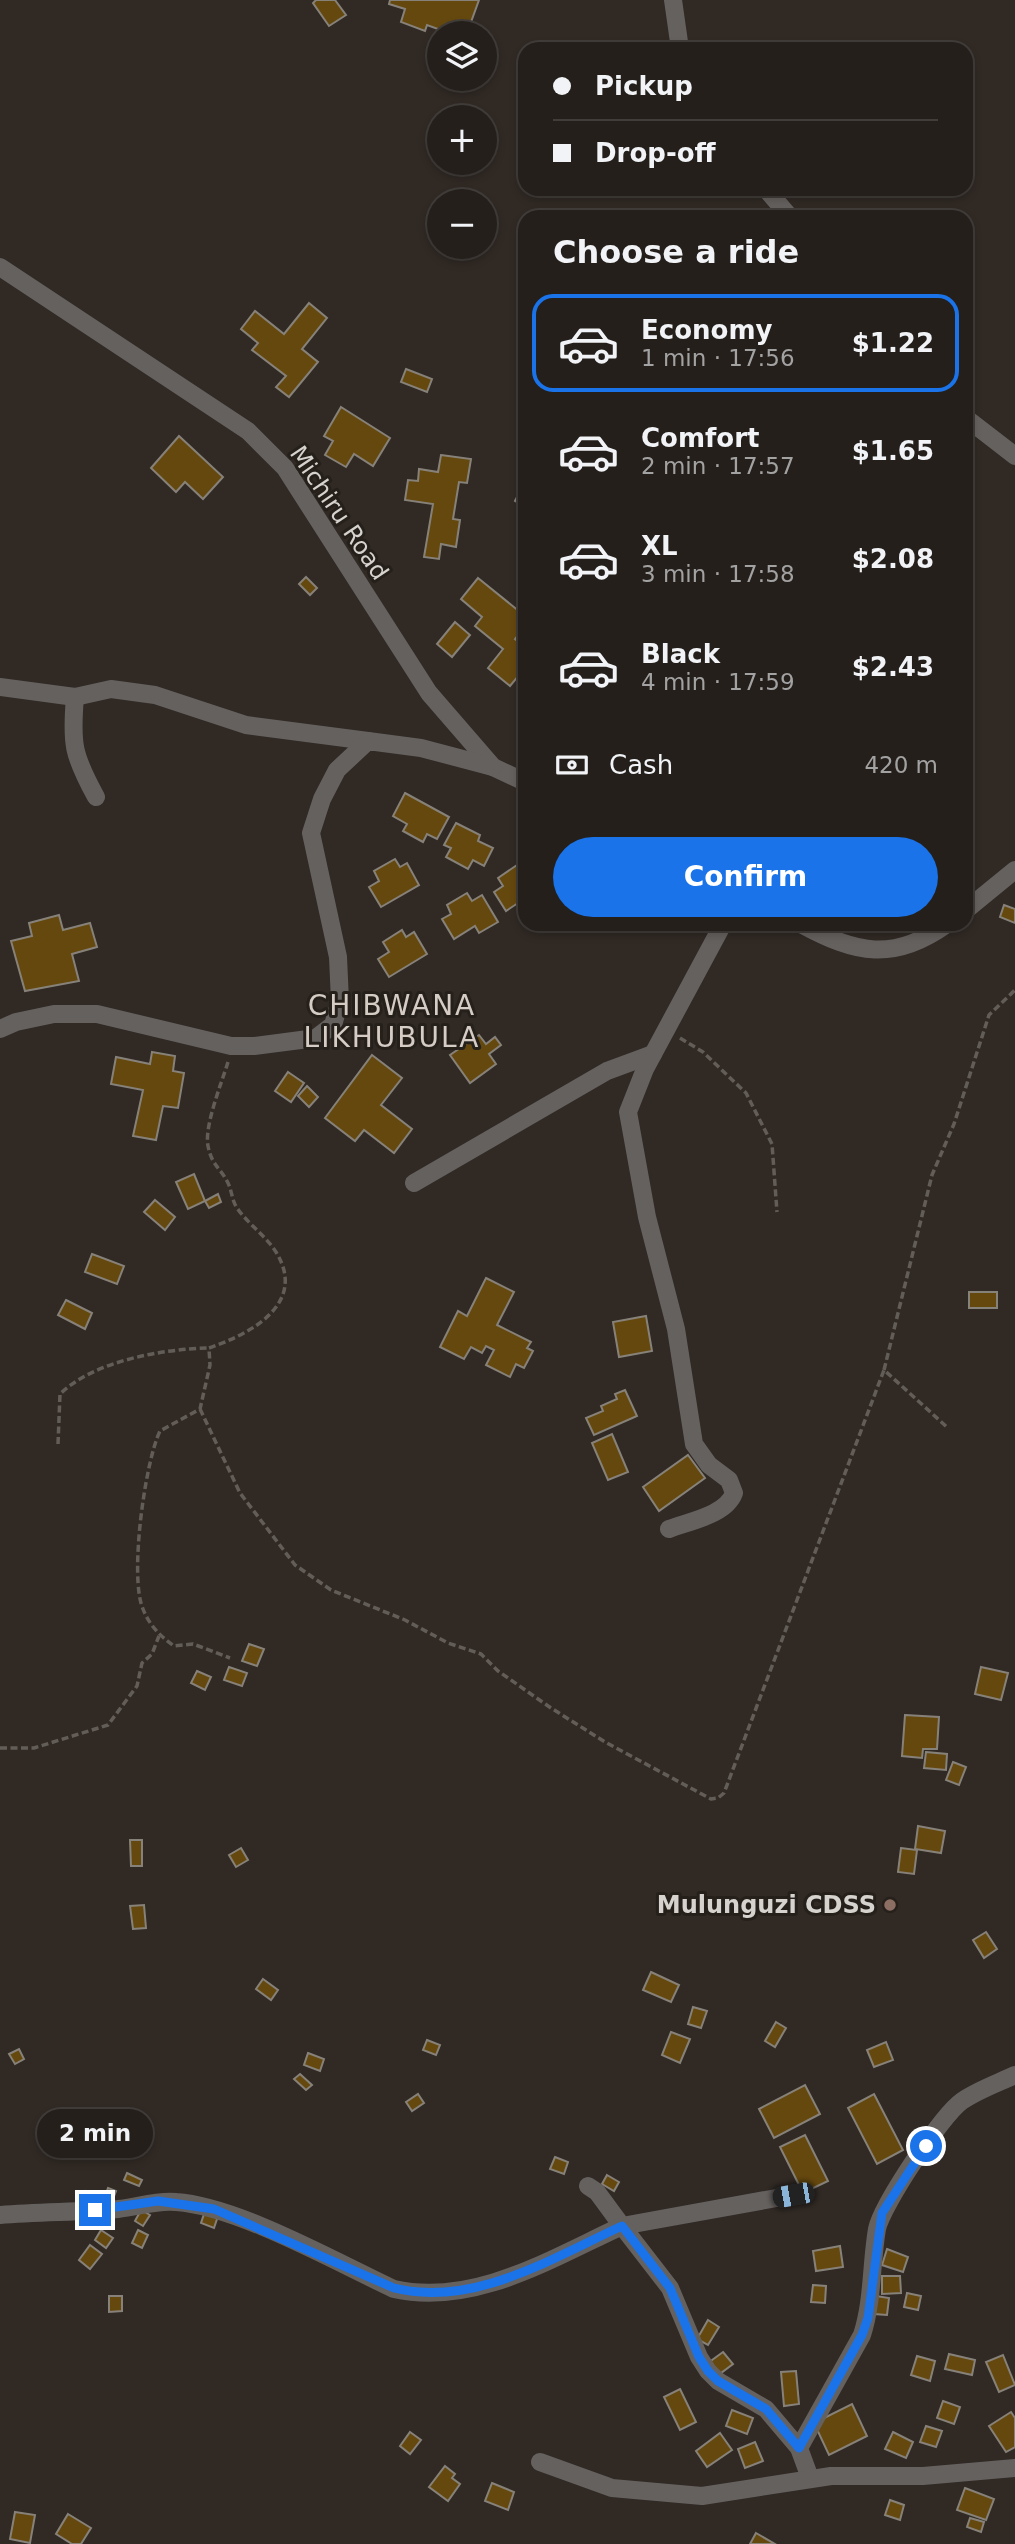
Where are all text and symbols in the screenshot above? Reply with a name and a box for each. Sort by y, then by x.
map controls [427,21,497,259]
button: layers [427,21,497,91]
text: Pickup [595,71,693,101]
button: + [427,105,497,175]
text: Drop-off [595,138,716,168]
button: − [427,189,497,259]
text: Choose a ride [553,233,799,271]
icon: car [557,312,620,375]
text: Economy [641,315,772,345]
text: $1.22 [852,328,934,358]
text: 1 min · 17:56 [641,345,795,371]
icon: car [557,420,620,483]
text: Comfort [641,423,759,453]
text: $1.65 [852,436,934,466]
street label: Michiru Road [284,441,394,585]
text: 2 min · 17:57 [641,453,795,479]
icon: car [557,528,620,591]
text: XL [641,531,678,561]
text: $2.08 [852,544,934,574]
text: 3 min · 17:58 [641,561,795,587]
icon: car [557,636,620,699]
text: Black [641,639,720,669]
text: $2.43 [852,652,934,682]
text: 4 min · 17:59 [641,669,795,695]
icon: cash [553,746,591,784]
text: Cash [609,750,673,780]
text: 420 m [864,752,938,778]
button: Confirm [553,837,938,917]
district label: CHIBWANA LIKHUBULA [304,989,480,1054]
place label: Mulunguzi CDSS [657,1891,876,1919]
marker: Mulunguzi CDSS [882,1897,898,1913]
callout: 2 min [37,2108,153,2158]
text: 2 min [59,2120,131,2146]
route start [910,2130,942,2162]
car [771,2181,816,2209]
route end [79,2194,111,2226]

